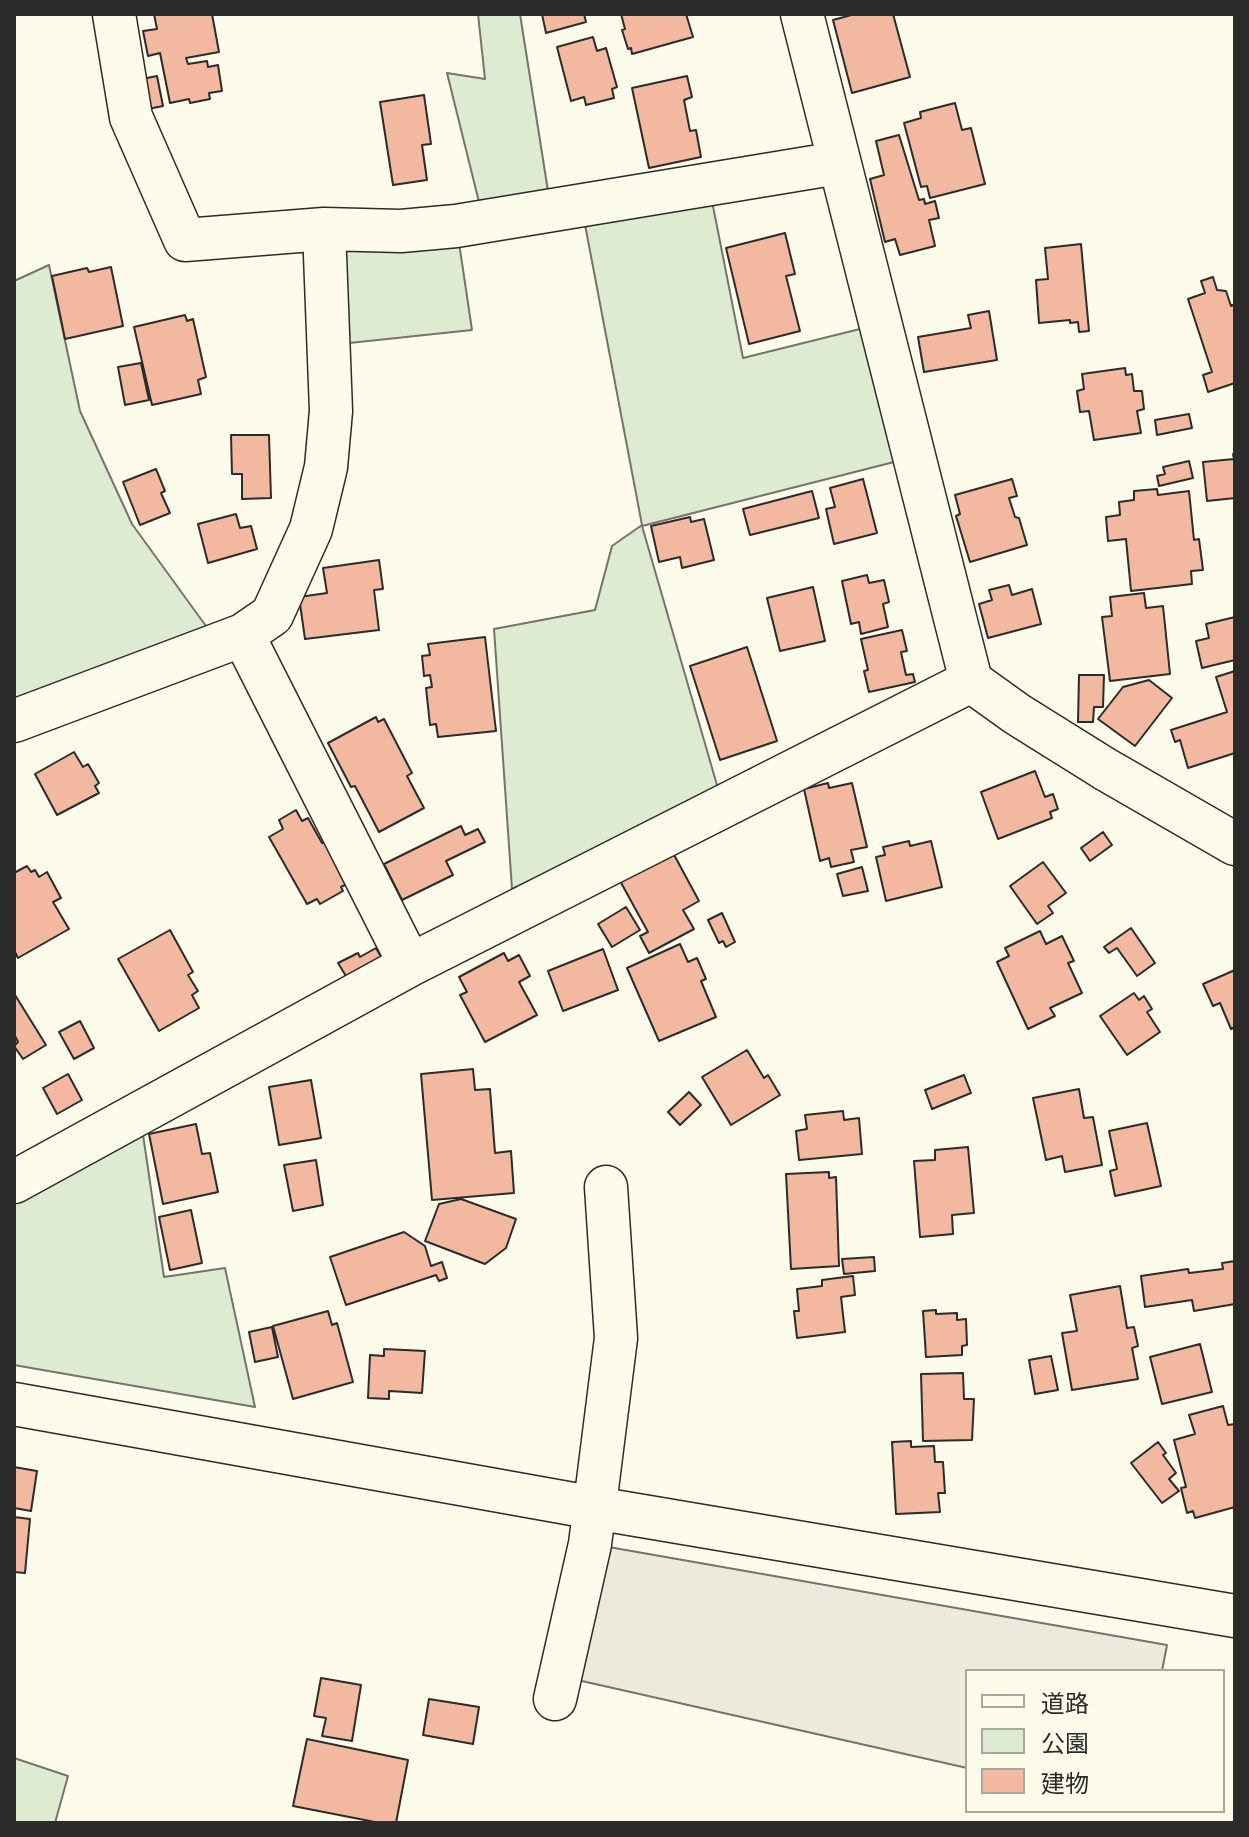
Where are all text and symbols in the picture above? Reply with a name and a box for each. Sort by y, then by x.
legend [965,1669,1225,1813]
text: 道路 [1041,1690,1089,1719]
text: 公園 [1041,1730,1089,1759]
text: 建物 [1041,1770,1089,1799]

